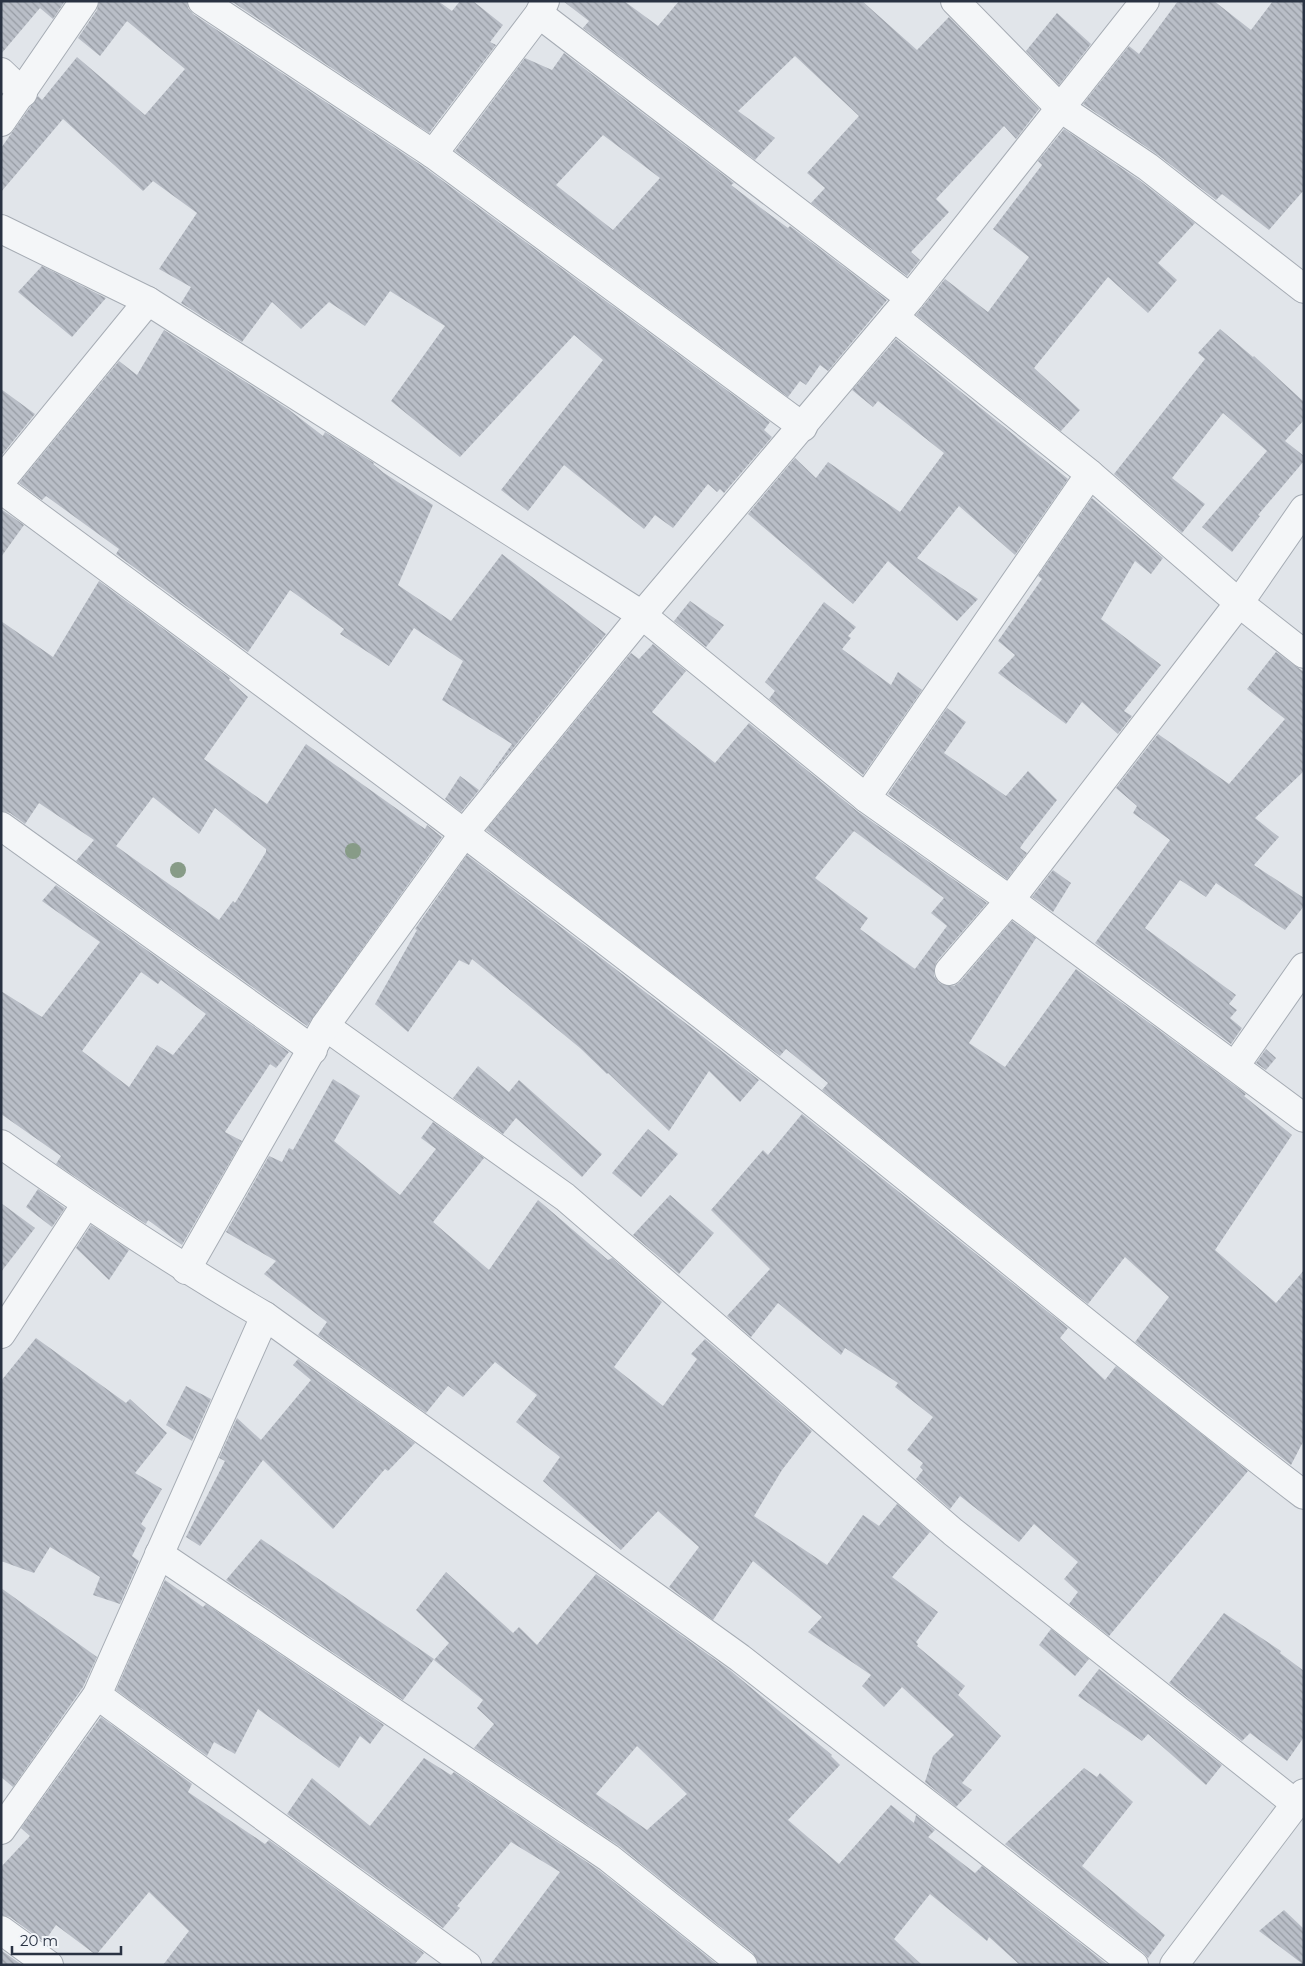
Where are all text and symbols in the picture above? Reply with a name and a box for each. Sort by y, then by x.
scale bar [12,1924,121,1956]
text: 20 m [20,1931,58,1950]

